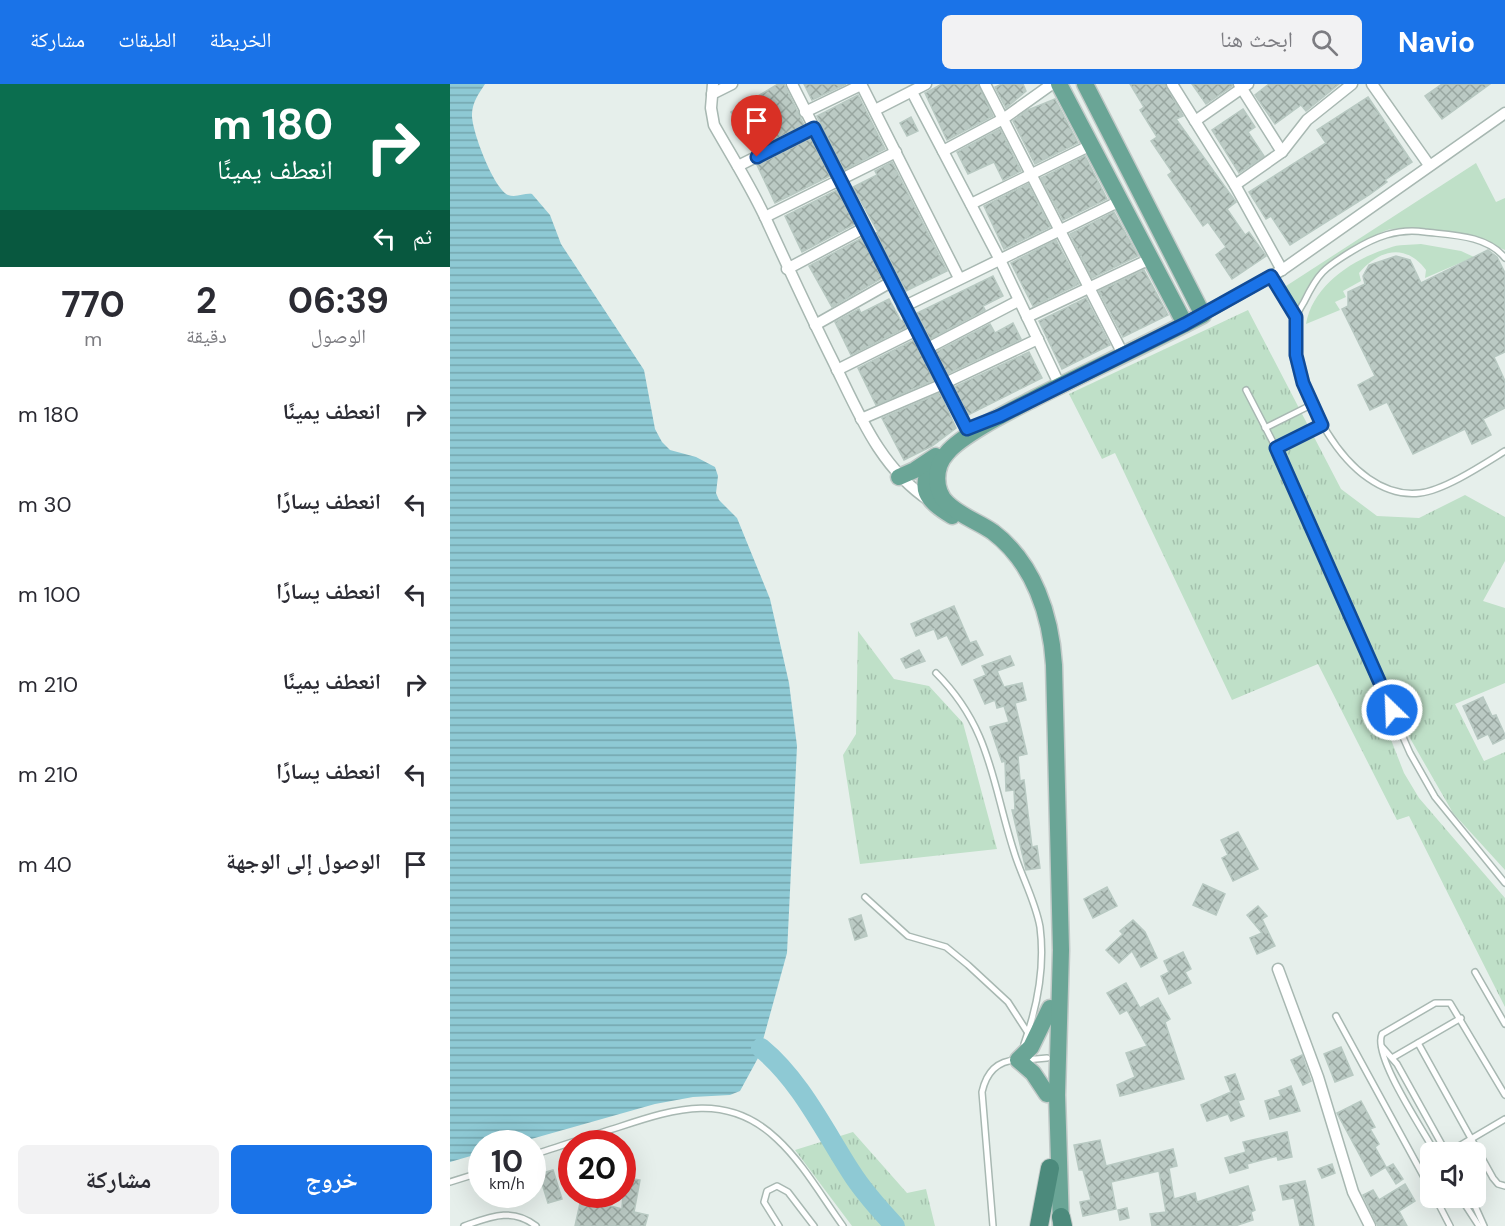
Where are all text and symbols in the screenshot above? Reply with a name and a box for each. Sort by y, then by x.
search box [942,15,1362,69]
text: Navio [1398,24,1475,61]
text: ابحث هنا [1220,25,1293,54]
text: مشاركة [30,26,85,54]
text: الطبقات [118,26,177,54]
text: الخريطة [210,26,271,54]
icon: search [1308,26,1341,59]
pin [731,95,782,157]
text: 180 m [212,97,333,152]
icon: arrive [740,104,773,137]
icon: right [354,108,432,186]
text: انعطف يمينًا [217,152,333,187]
icon: left [368,222,401,255]
text: ثم [413,222,432,251]
text: 2 [196,277,217,324]
text: 06:39 [288,277,389,324]
text: 770 [61,281,125,328]
text: دقيقة [186,323,227,349]
text: الوصول [311,323,366,349]
text: m [84,326,102,352]
text: انعطف يمينًا [283,397,381,426]
icon: right [399,398,432,431]
text: 180 m [18,400,79,429]
text: انعطف يسارًا [276,487,381,516]
icon: left [399,488,432,521]
text: 30 m [18,490,72,519]
text: انعطف يسارًا [276,577,381,606]
icon: left [399,578,432,611]
text: 100 m [18,580,80,609]
text: انعطف يمينًا [283,667,381,696]
icon: right [399,668,432,701]
text: 210 m [18,670,78,699]
position arrow [1360,678,1424,742]
text: انعطف يسارًا [276,757,381,786]
icon: left [399,758,432,791]
text: 210 m [18,760,78,789]
text: الوصول إلى الوجهة [226,847,381,876]
icon: arrive [399,848,432,881]
text: 40 m [18,850,72,879]
speed limit sign: 20 [558,1130,636,1208]
text: 10 [491,1142,523,1181]
map controls [1420,1142,1486,1208]
button: sound [1420,1142,1486,1208]
button: مشاركة [18,1145,219,1214]
button: خروج [231,1145,432,1214]
text: km/h [489,1174,525,1194]

